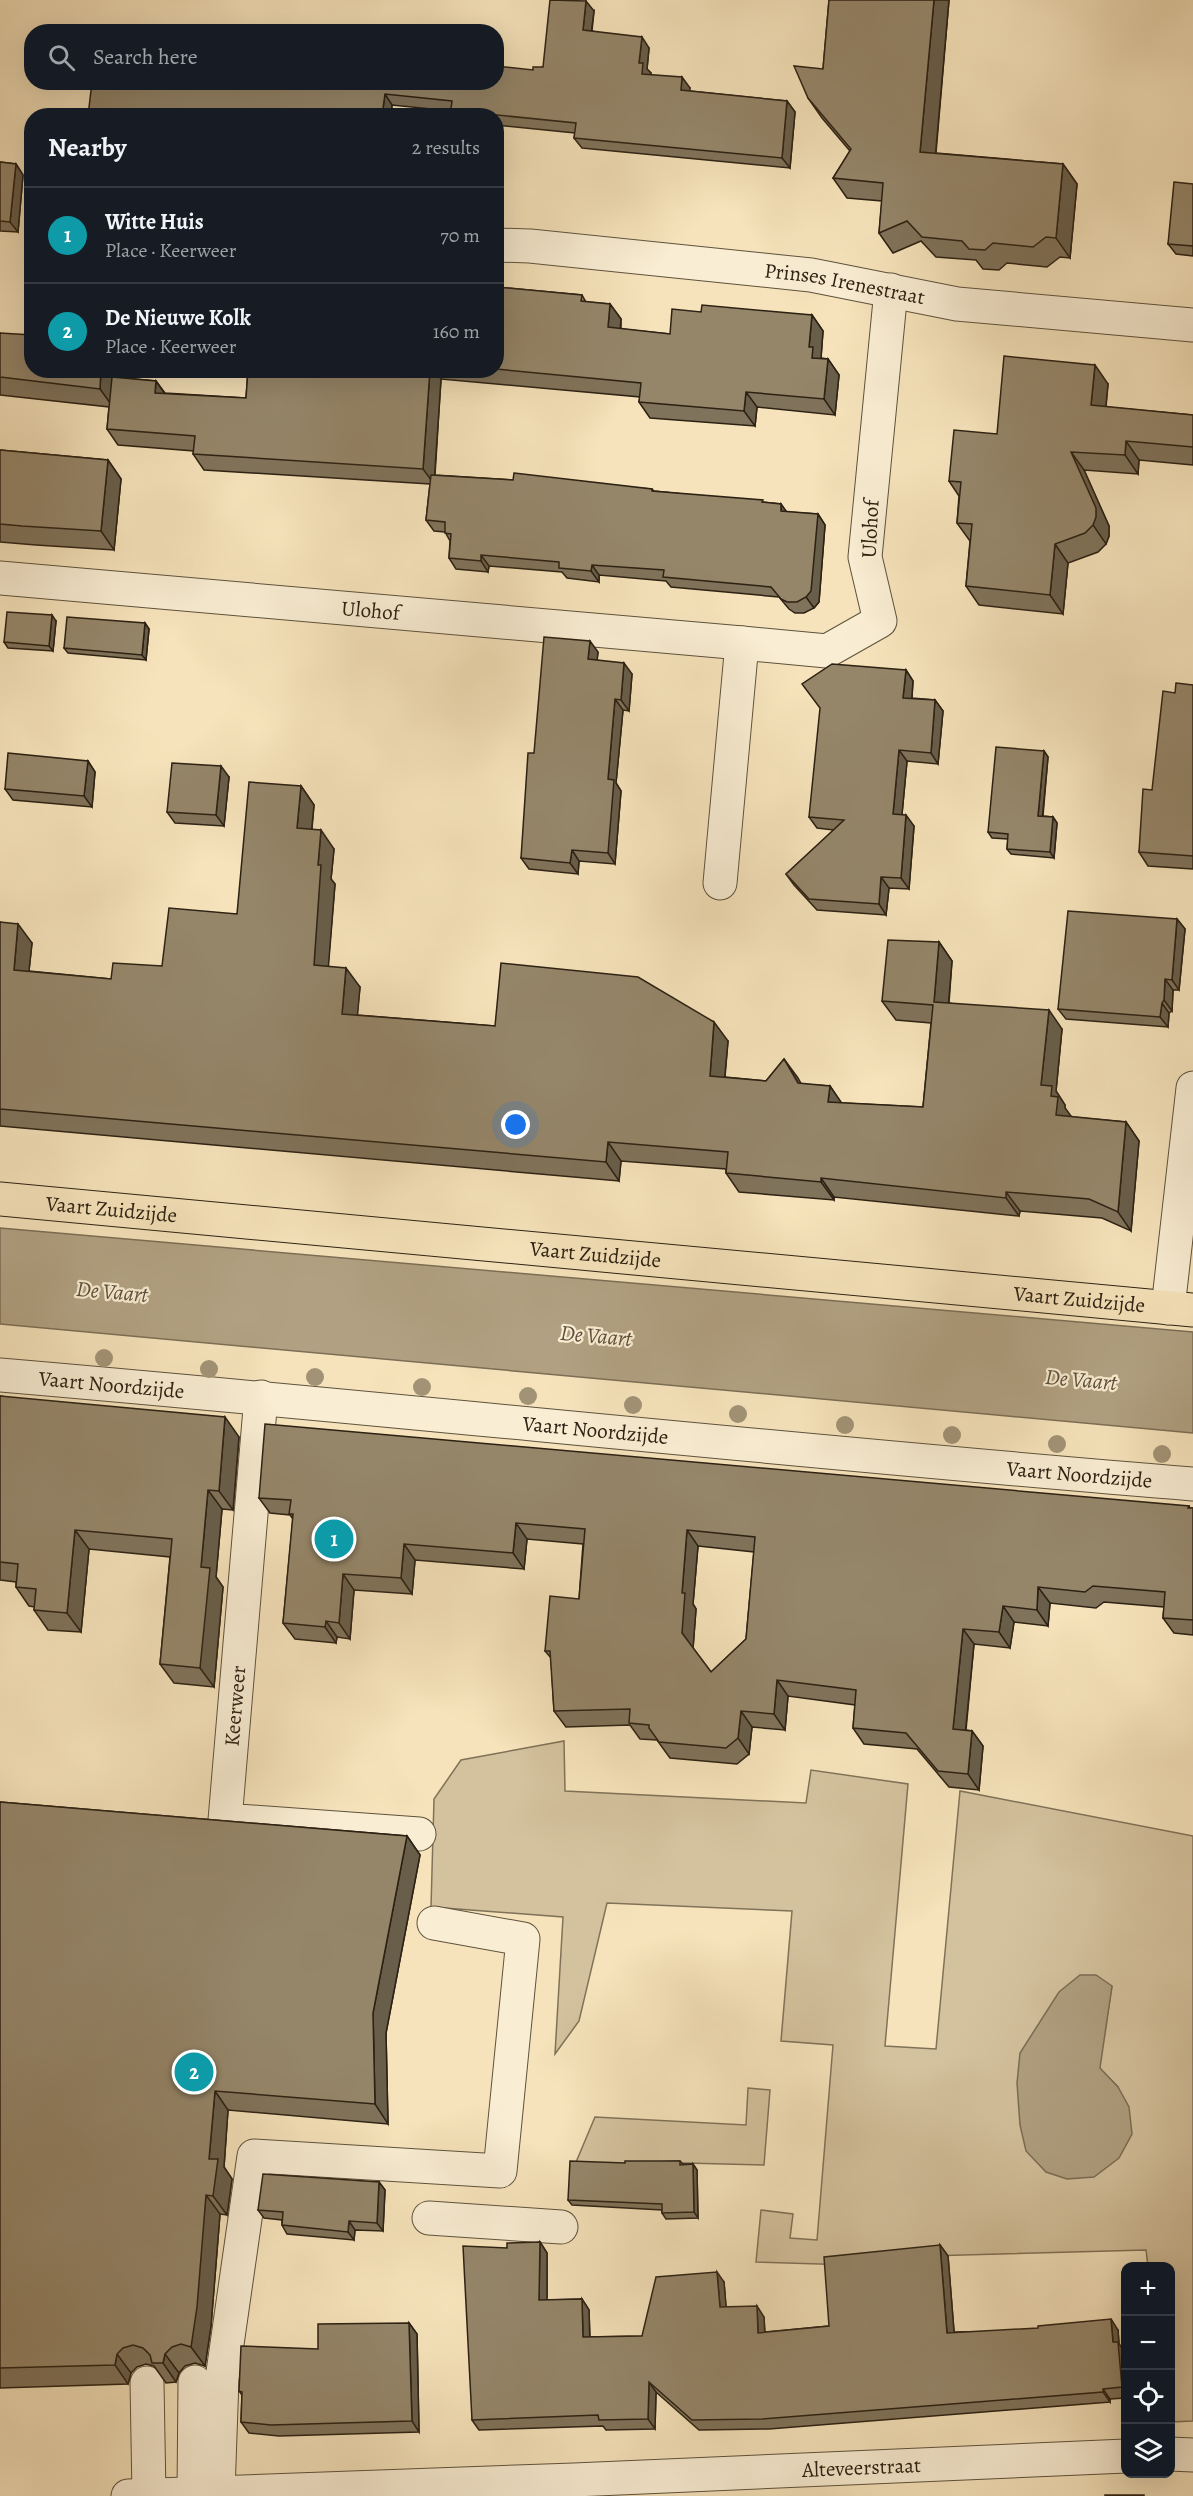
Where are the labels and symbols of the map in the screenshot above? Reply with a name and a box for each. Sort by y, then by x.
street label: Prinses Irenestraat [763,256,927,311]
street label: Ulohof [854,496,886,559]
street label: Ulohof [340,594,404,627]
your location [501,1110,530,1139]
street label: Vaart Zuidzijde [44,1189,178,1229]
street label: Vaart Zuidzijde [528,1234,662,1274]
water label: De Vaart [75,1274,150,1310]
street label: Vaart Zuidzijde [1011,1279,1146,1319]
water label: De Vaart [559,1318,634,1354]
water label: De Vaart [1044,1362,1119,1398]
street label: Vaart Noordzijde [37,1364,186,1405]
street label: Vaart Noordzijde [520,1409,670,1451]
street label: Vaart Noordzijde [1004,1454,1153,1495]
pin: 1 [314,1516,354,1562]
street label: Keerweer [218,1664,252,1748]
pin: 2 [174,2050,214,2094]
street label: Alteveerstraat [800,2451,922,2484]

